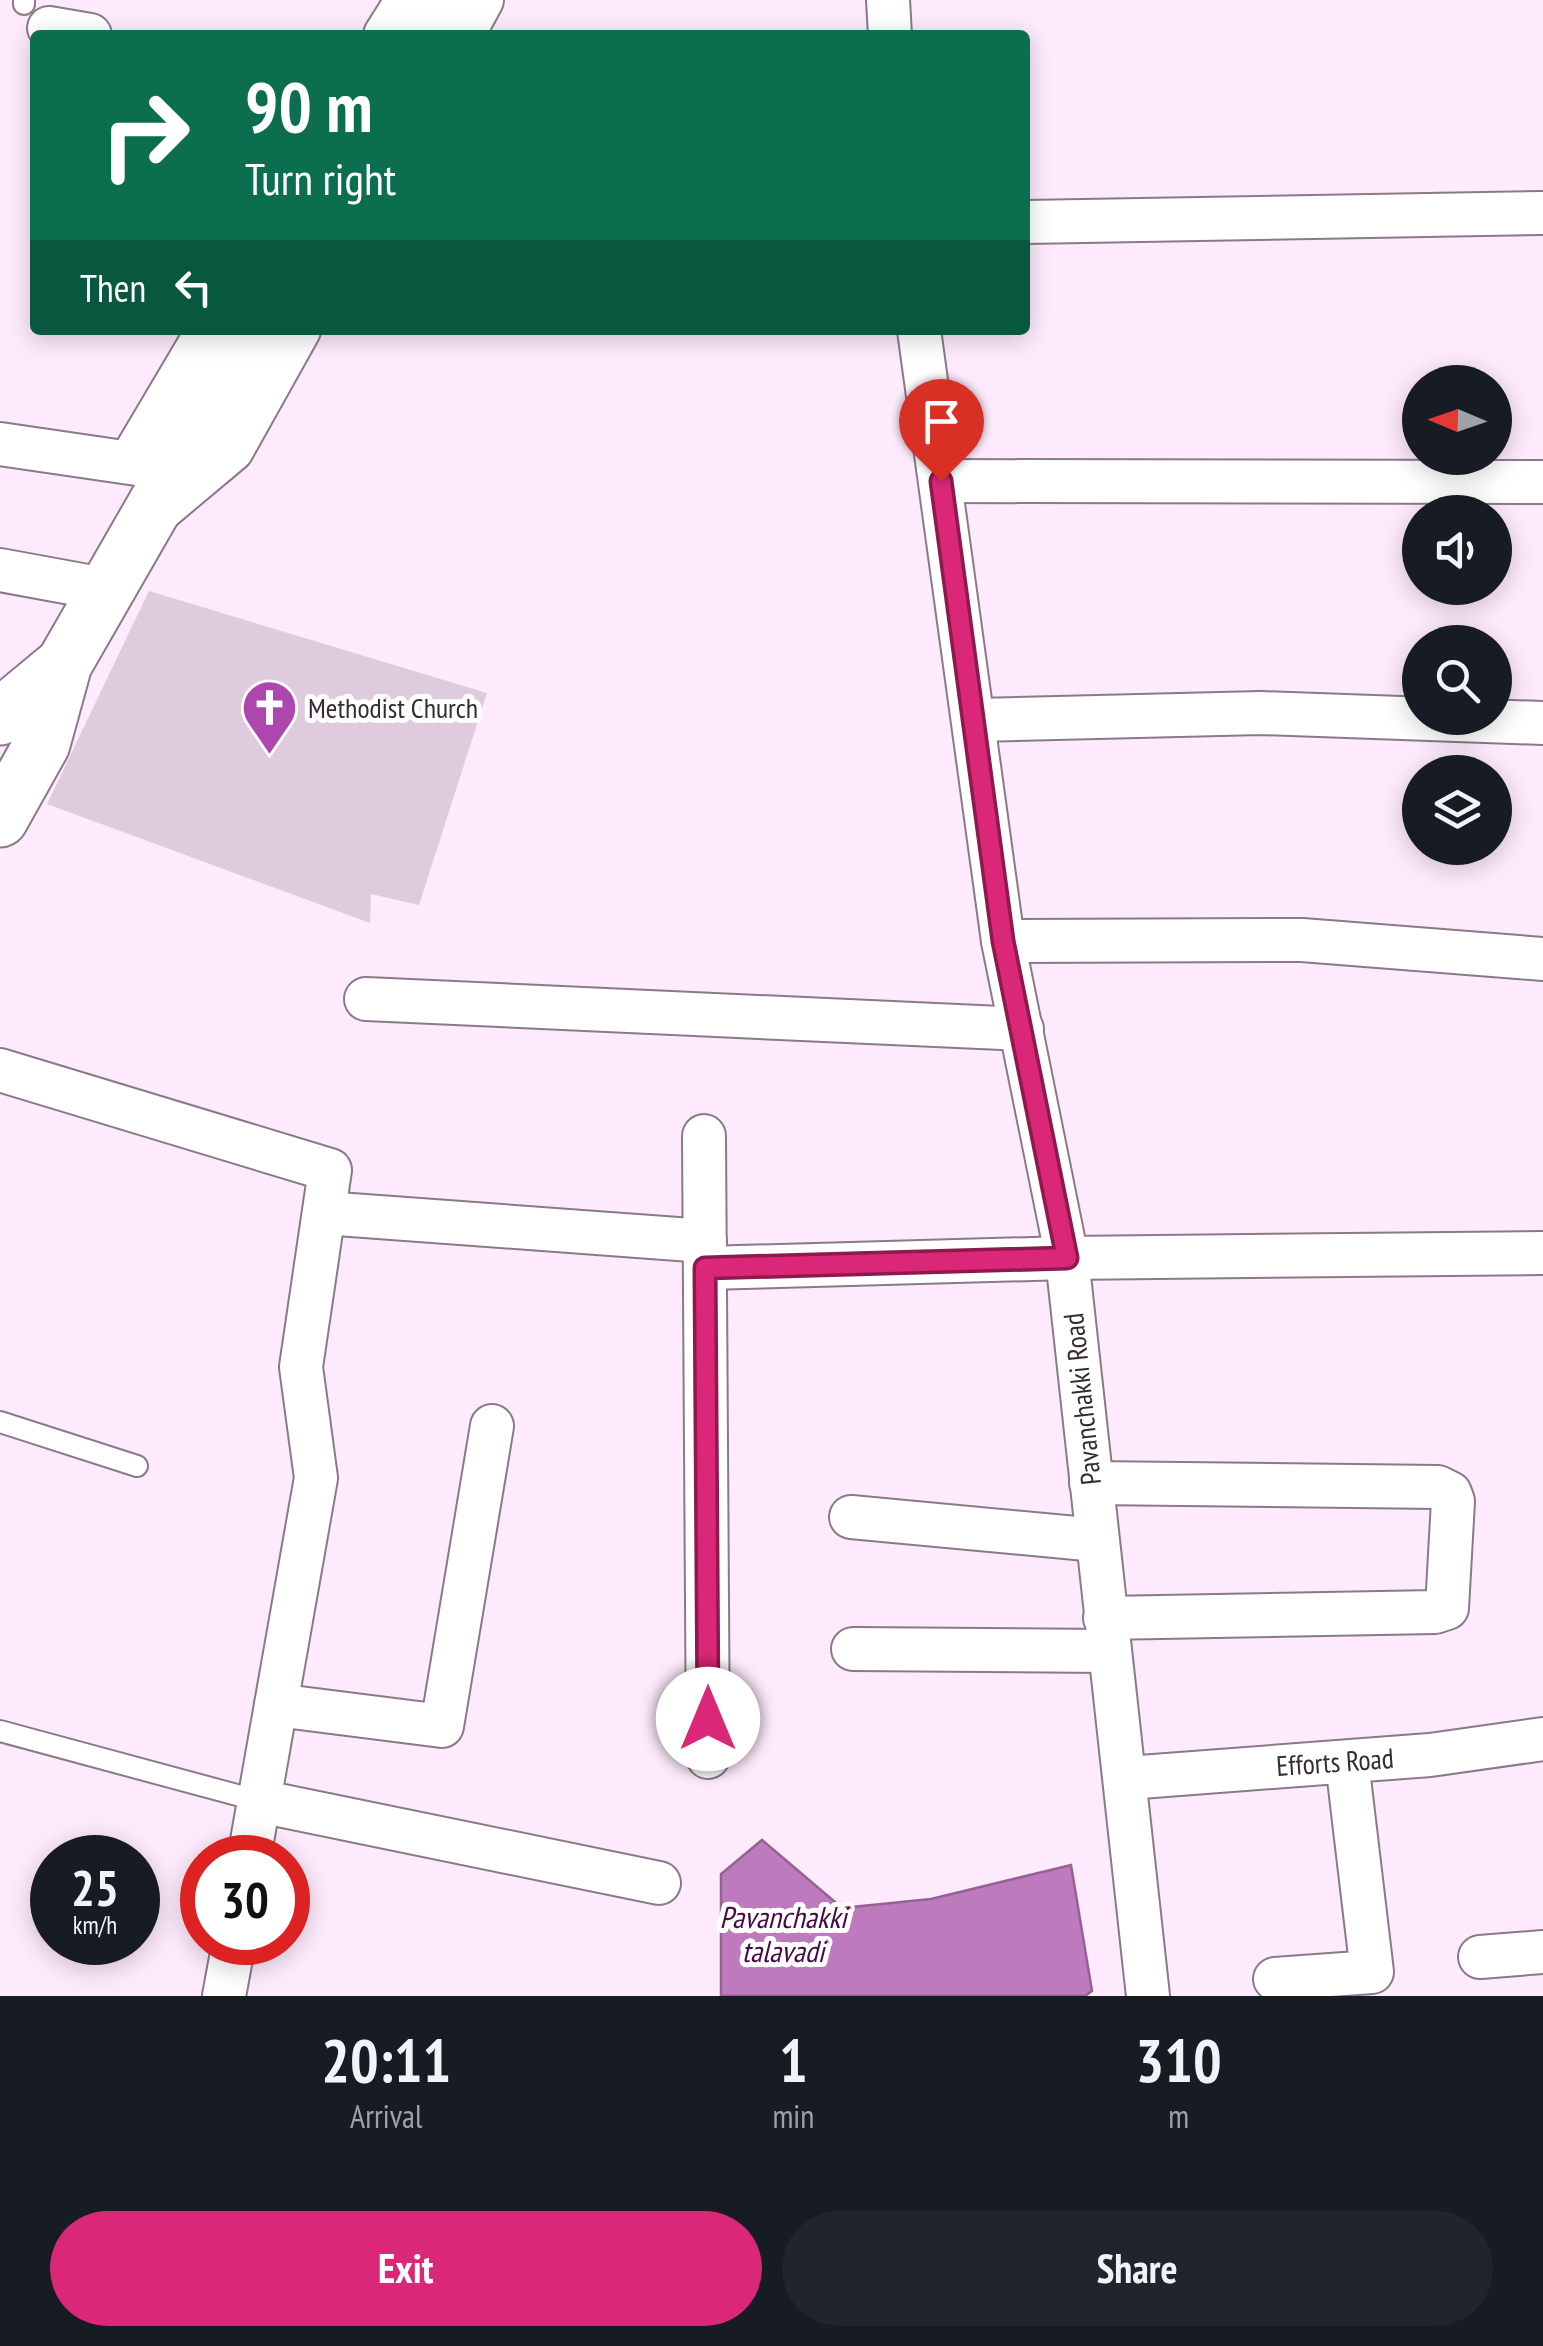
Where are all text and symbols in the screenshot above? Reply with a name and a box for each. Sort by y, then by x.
text: 90 m [245,61,373,151]
icon: right [80,70,210,200]
text: Turn right [245,149,396,207]
icon: left [166,260,221,315]
text: Then [80,263,146,312]
north arrow [1402,365,1512,475]
map controls [1402,365,1512,865]
pin [899,379,984,482]
icon: arrive [914,394,969,449]
button: sound [1402,495,1512,605]
button: search [1402,625,1512,735]
church icon: Methodist Church [239,678,299,757]
place label: Methodist Church [308,689,478,726]
button: layers [1402,755,1512,865]
street label: Pavanchakki Road [1054,1311,1109,1487]
position arrow [656,1667,760,1771]
street label: Efforts Road [1275,1739,1395,1784]
speed limit sign: 30 [180,1835,310,1965]
text: 25 [71,1855,119,1920]
water label: Pavanchakki talavadi [719,1897,850,1970]
text: km/h [73,1909,117,1941]
text: 20:11 [321,2021,451,2099]
text: 1 [779,2021,808,2099]
text: 310 [1136,2021,1222,2099]
text: Arrival [350,2095,422,2137]
text: min [772,2095,814,2137]
text: m [1168,2095,1189,2137]
button: Exit [50,2211,762,2326]
button: Share [782,2211,1493,2326]

